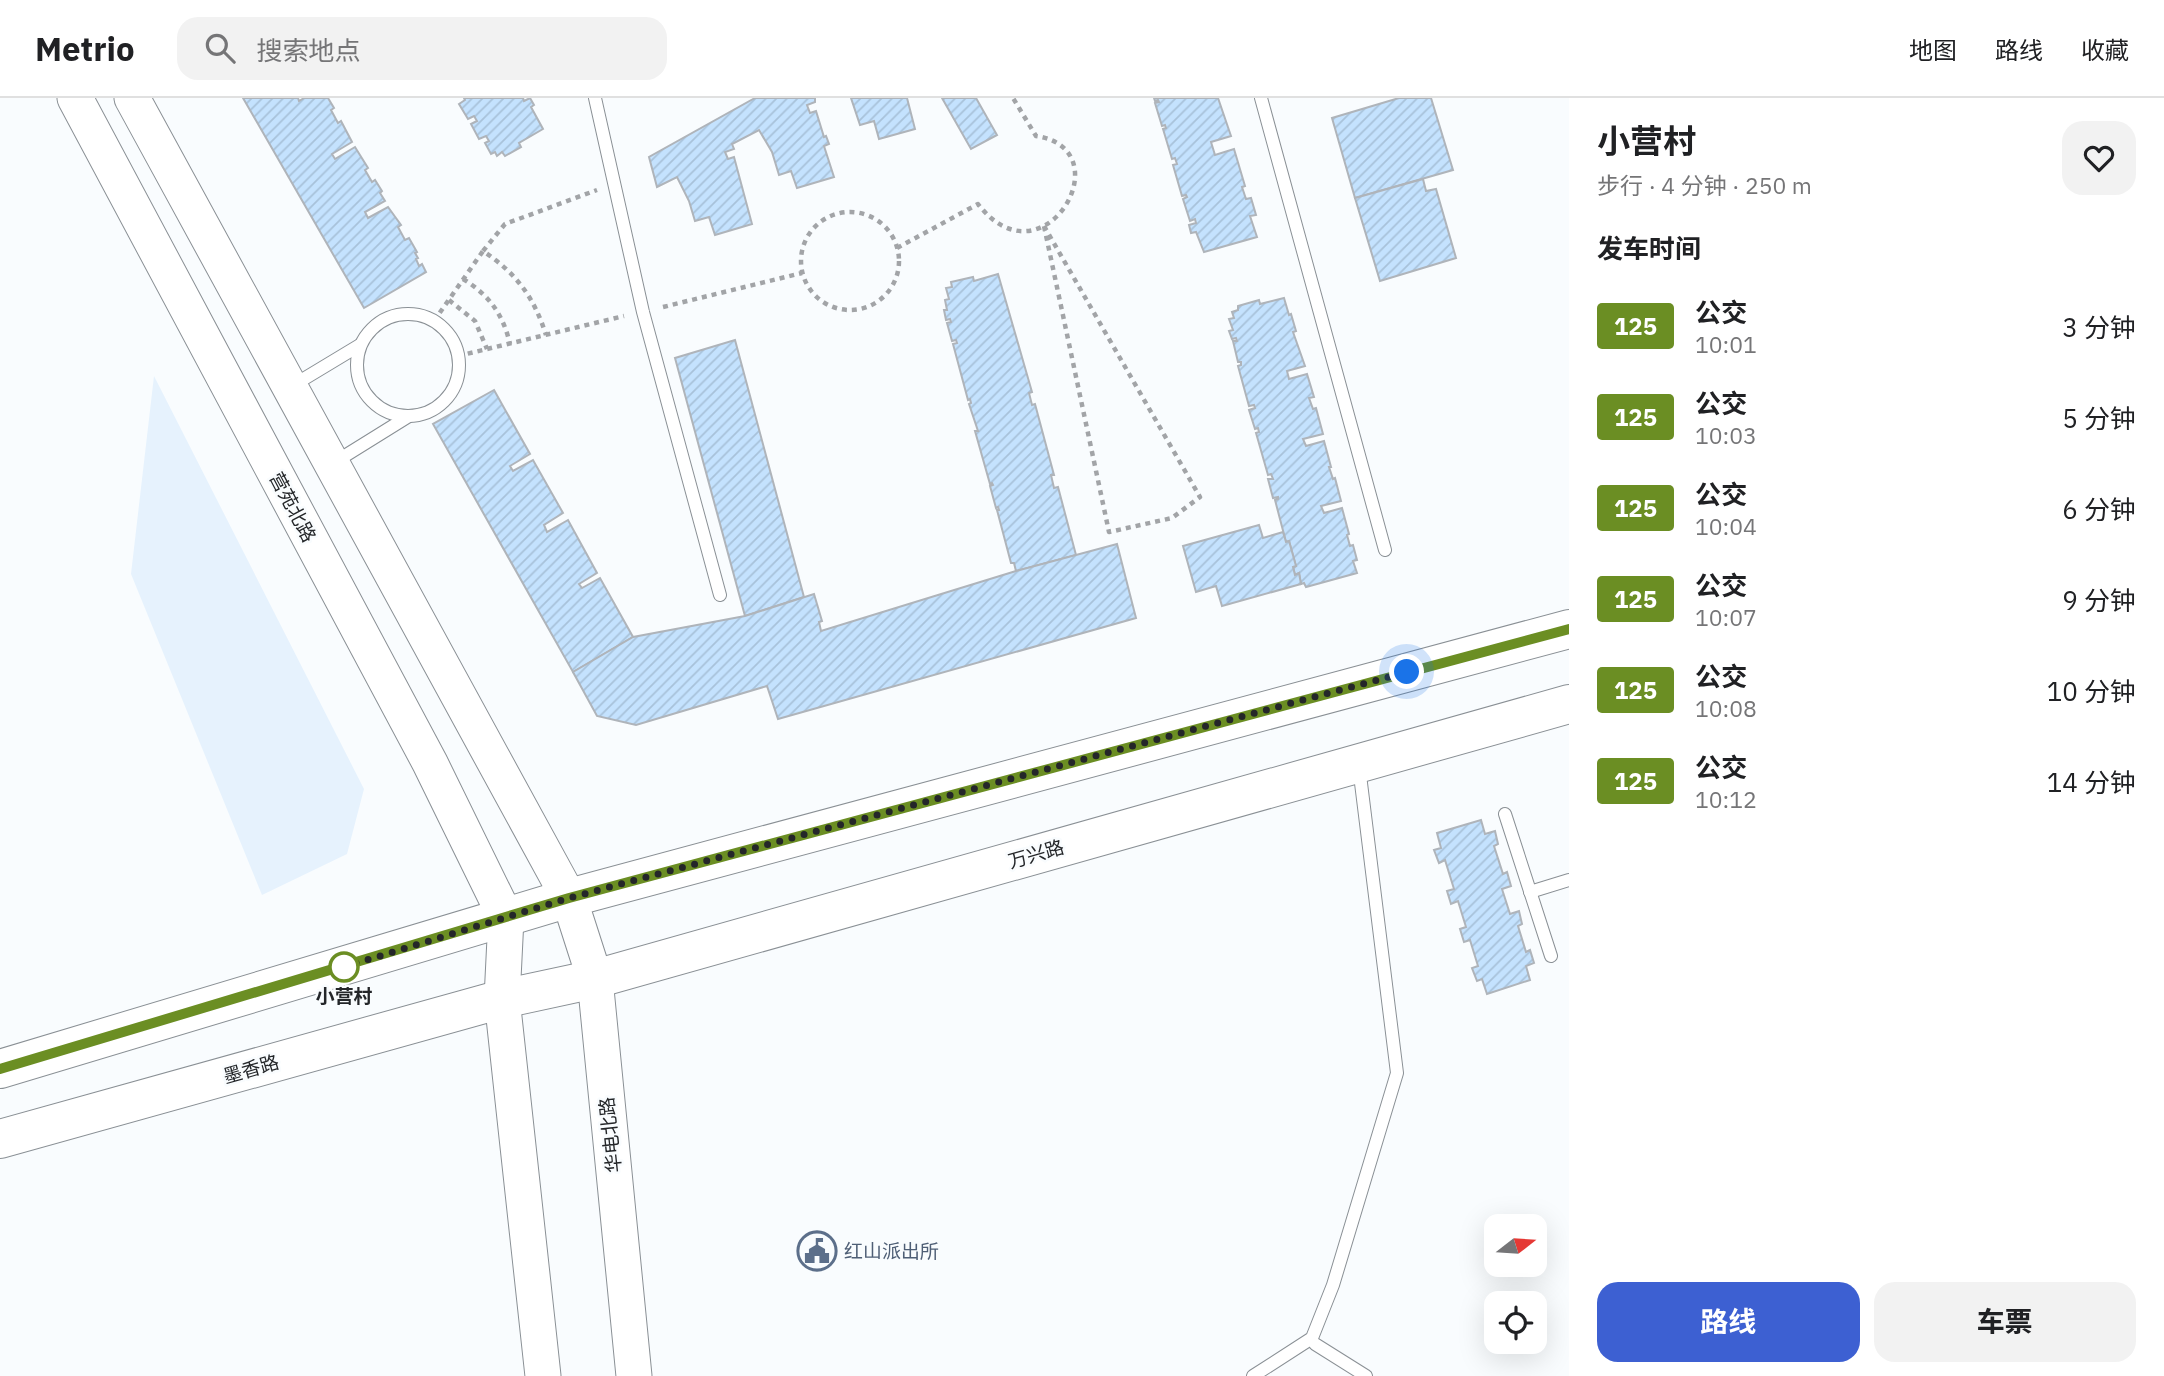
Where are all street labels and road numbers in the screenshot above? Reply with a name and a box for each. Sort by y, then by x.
street label: 营苑北路 [265,468,321,546]
street label: 万兴路 [1005,835,1067,873]
street label: 墨香路 [220,1050,282,1088]
street label: 华电北路 [594,1096,626,1174]

